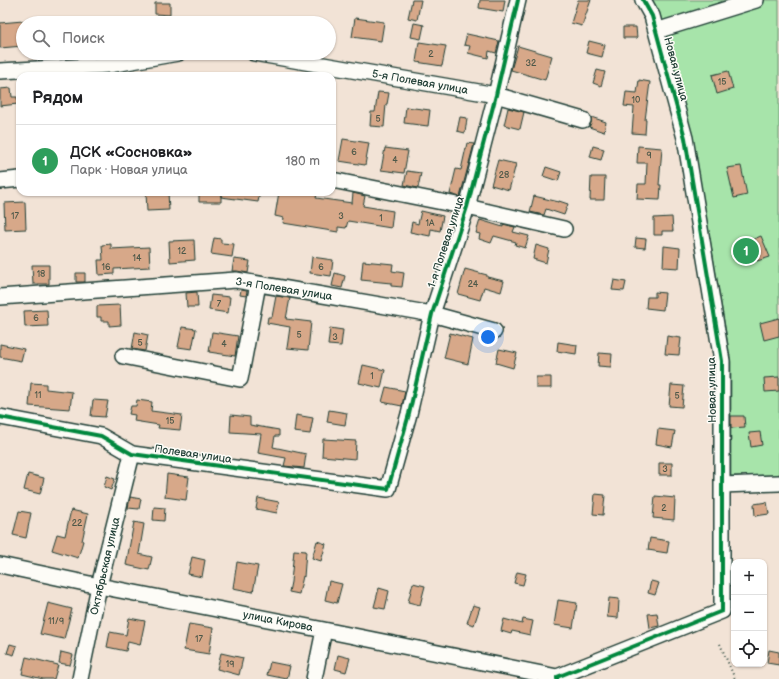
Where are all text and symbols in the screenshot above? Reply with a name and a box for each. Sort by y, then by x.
search box [16,16,336,60]
icon: search [30,27,52,49]
text: Поиск [62,29,105,48]
street label: Новая улица [661,36,691,103]
house number: 2 [428,49,434,60]
house number: 32 [526,58,537,69]
street label: 5-я Полевая улица [371,67,470,97]
house number: 15 [718,77,726,88]
text: Рядом [32,88,83,108]
house number: 10 [632,95,640,106]
house number: 5 [375,114,381,125]
text: ДСК «Сосновка» [70,143,193,162]
house number: 6 [351,147,357,158]
house number: 9 [646,150,652,161]
text: 1 [42,153,48,169]
text: 180 m [285,153,320,169]
house number: 4 [392,155,398,166]
text: Парк · Новая улица [70,162,188,178]
house number: 28 [499,170,509,181]
street label: 1-я Полевая улица [425,194,467,289]
house number: 17 [11,211,20,222]
house number: 3 [338,211,344,222]
house number: 1 [379,213,383,224]
house number: 1А [426,218,435,229]
pin: 1 [733,236,759,266]
house number: 12 [178,246,187,257]
house number: 14 [133,253,142,264]
house number: 16 [102,262,111,273]
house number: 6 [318,262,324,273]
house number: 18 [37,269,45,280]
street label: 3-я Полевая улица [235,275,334,303]
house number: 24 [468,279,479,290]
house number: 7 [217,299,222,310]
house number: 6 [33,313,39,324]
your location [478,327,498,347]
house number: 5 [296,330,302,341]
house number: 3 [332,332,338,343]
house number: 5 [137,338,143,349]
house number: 4 [221,339,227,350]
street label: Новая улица [705,357,719,423]
house number: 1 [370,371,374,382]
house number: 11 [35,390,41,401]
house number: 5 [674,391,680,402]
house number: 15 [166,416,174,427]
street label: Полевая улица [153,442,233,466]
house number: 3 [662,464,668,475]
house number: 2 [661,503,667,514]
street label: Октябрьская улица [87,515,123,616]
house number: 22 [72,518,83,529]
map controls [731,559,767,667]
button: + [731,559,767,595]
button: − [731,595,767,631]
street label: улица Кирова [242,608,314,634]
house number: 11/9 [48,616,64,627]
button: locate [731,631,767,667]
house number: 17 [195,634,204,645]
house number: 19 [226,659,234,670]

